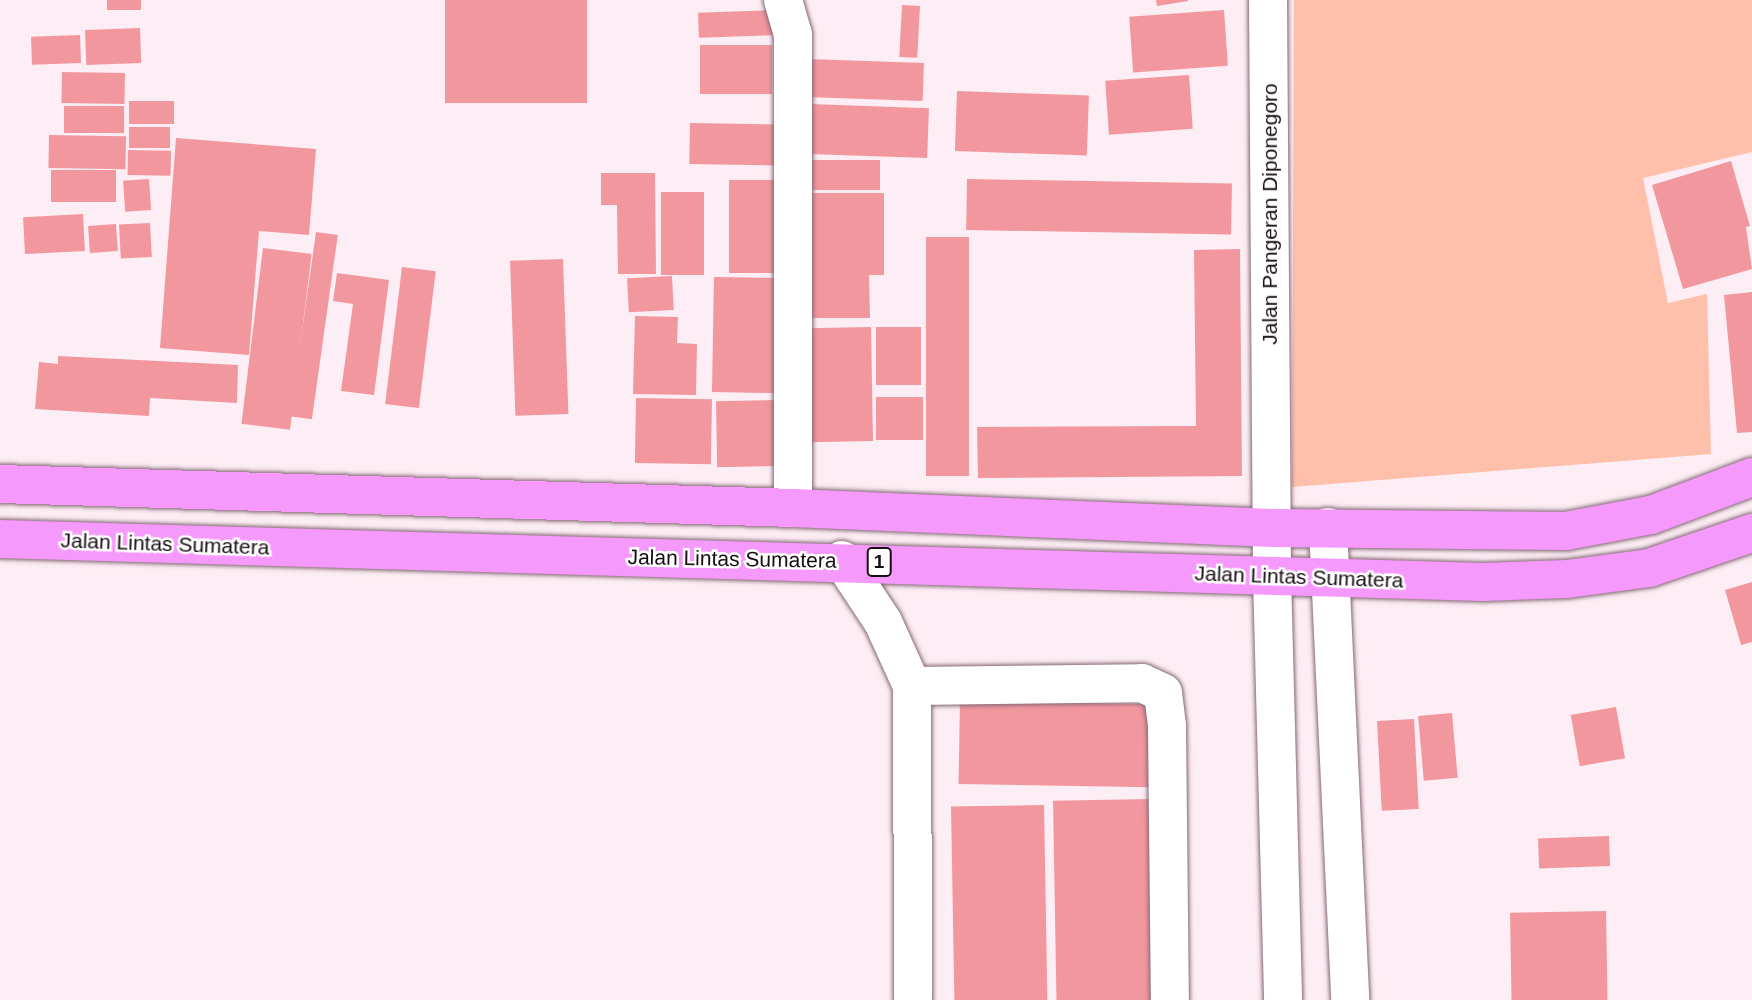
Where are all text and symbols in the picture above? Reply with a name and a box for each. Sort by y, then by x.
street label: Jalan Pangeran Diponegoro [1257,83,1283,345]
street label: Jalan Lintas Sumatera [60,528,270,560]
street label: Jalan Lintas Sumatera [627,545,837,573]
road number: 1 [865,547,893,578]
street label: Jalan Lintas Sumatera [1194,561,1404,593]

